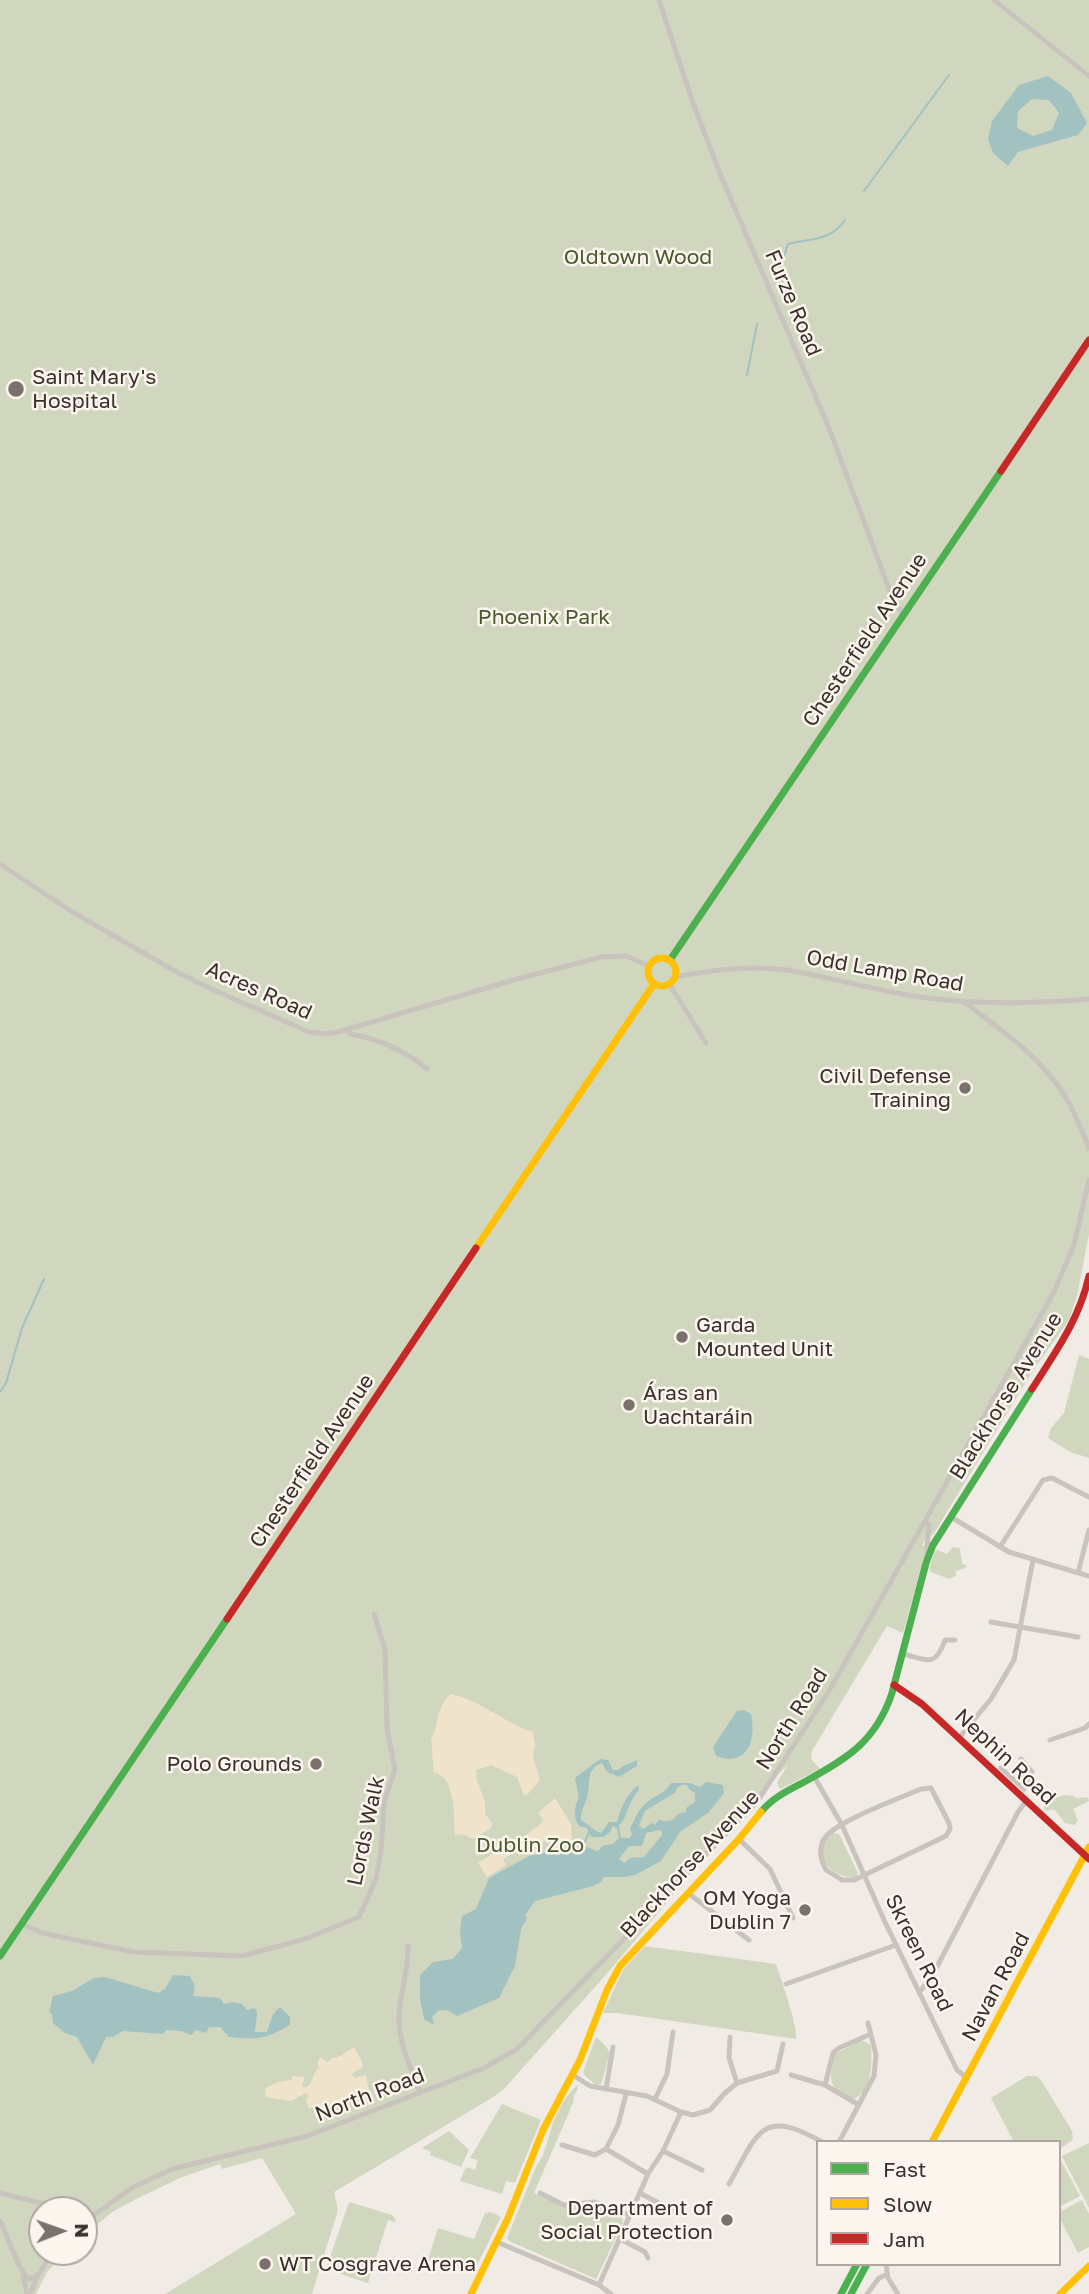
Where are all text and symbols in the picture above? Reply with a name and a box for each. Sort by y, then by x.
park label: Oldtown Wood [564,244,712,270]
street label: Furze Road [759,246,827,360]
place label: Saint Mary's Hospital [32,364,156,414]
marker: Saint Mary's Hospital [6,379,26,399]
street label: Chesterfield Avenue [798,548,932,732]
park label: Phoenix Park [478,604,610,630]
street label: Odd Lamp Road [805,945,965,997]
street label: Acres Road [202,956,316,1026]
place label: Civil Defense Training [819,1063,951,1113]
marker: Civil Defense Training [957,1080,973,1096]
street label: Blackhorse Avenue [944,1308,1068,1484]
place label: Garda Mounted Unit [696,1312,833,1362]
marker: Garda Mounted Unit [674,1329,690,1345]
street label: Chesterfield Avenue [245,1369,379,1553]
place label: Áras an Uachtaráin [643,1380,753,1430]
marker: Áras an Uachtaráin [621,1397,637,1413]
street label: North Road [751,1663,833,1775]
street label: Nephin Road [949,1704,1061,1810]
place label: Polo Grounds [166,1751,302,1777]
marker: Polo Grounds [308,1756,324,1772]
street label: Lords Walk [342,1774,390,1888]
street label: Blackhorse Avenue [615,1785,765,1943]
park label: Dublin Zoo [476,1832,584,1858]
place label: OM Yoga Dublin 7 [703,1885,791,1935]
street label: Skreen Road [880,1890,958,2016]
marker: OM Yoga Dublin 7 [797,1902,813,1918]
street label: Navan Road [957,1928,1035,2046]
street label: North Road [312,2063,428,2127]
legend [816,2140,1061,2266]
text: Fast [883,2156,926,2182]
text: Slow [883,2191,932,2217]
place label: Department of Social Protection [540,2195,713,2245]
north arrow [28,2196,98,2266]
marker: Department of Social Protection [719,2212,735,2228]
text: N [71,2223,94,2238]
text: Jam [883,2226,925,2252]
place label: WT Cosgrave Arena [279,2251,476,2277]
marker: WT Cosgrave Arena [257,2256,273,2272]

